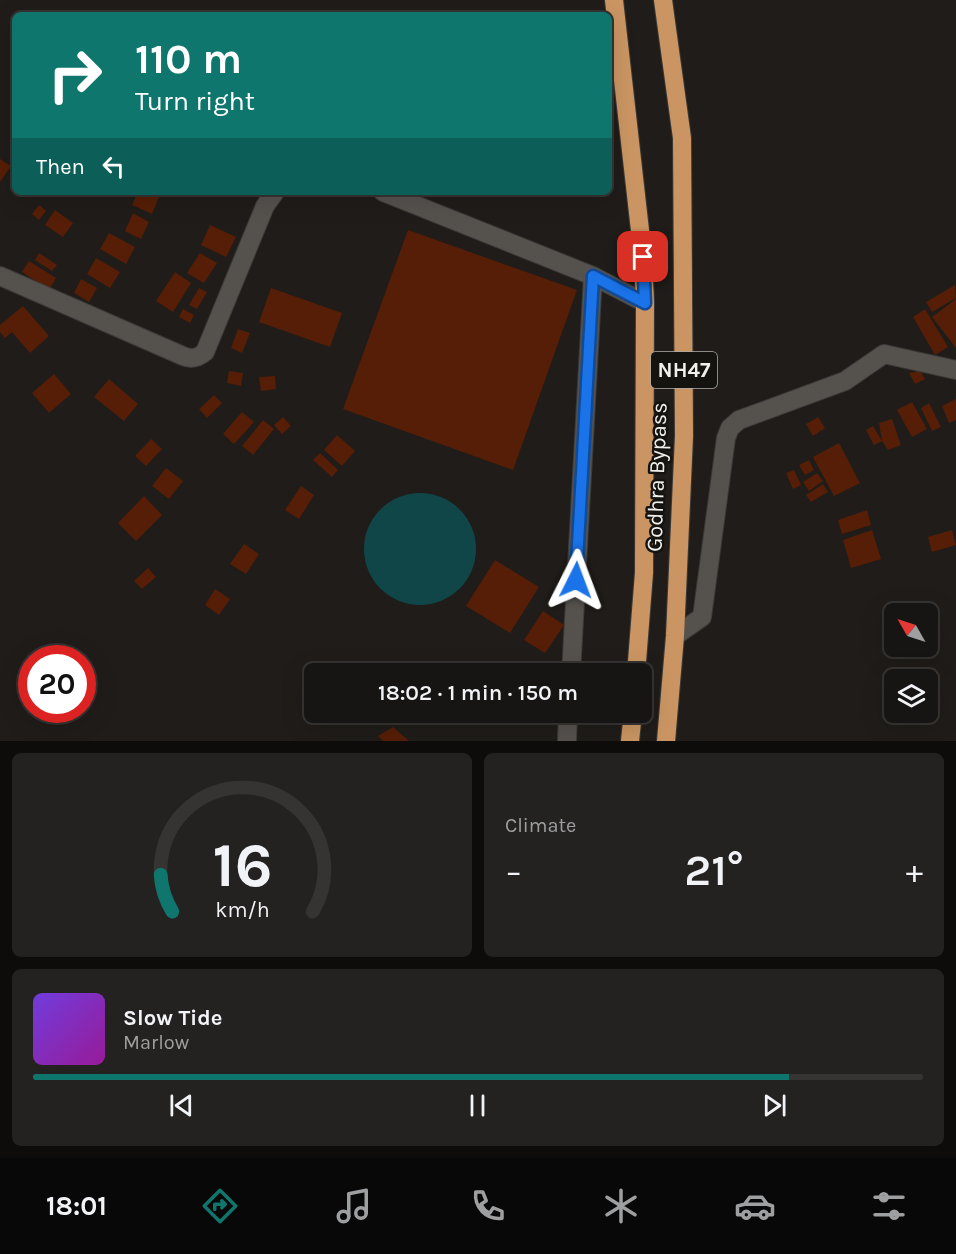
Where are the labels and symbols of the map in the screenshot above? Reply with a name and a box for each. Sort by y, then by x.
pin [617,231,668,282]
road number: NH47 [651,352,717,388]
street label: Godhra Bypass [641,402,673,552]
position arrow [544,548,608,612]
north arrow [884,603,938,657]
speed limit sign: 20 [18,645,96,723]

